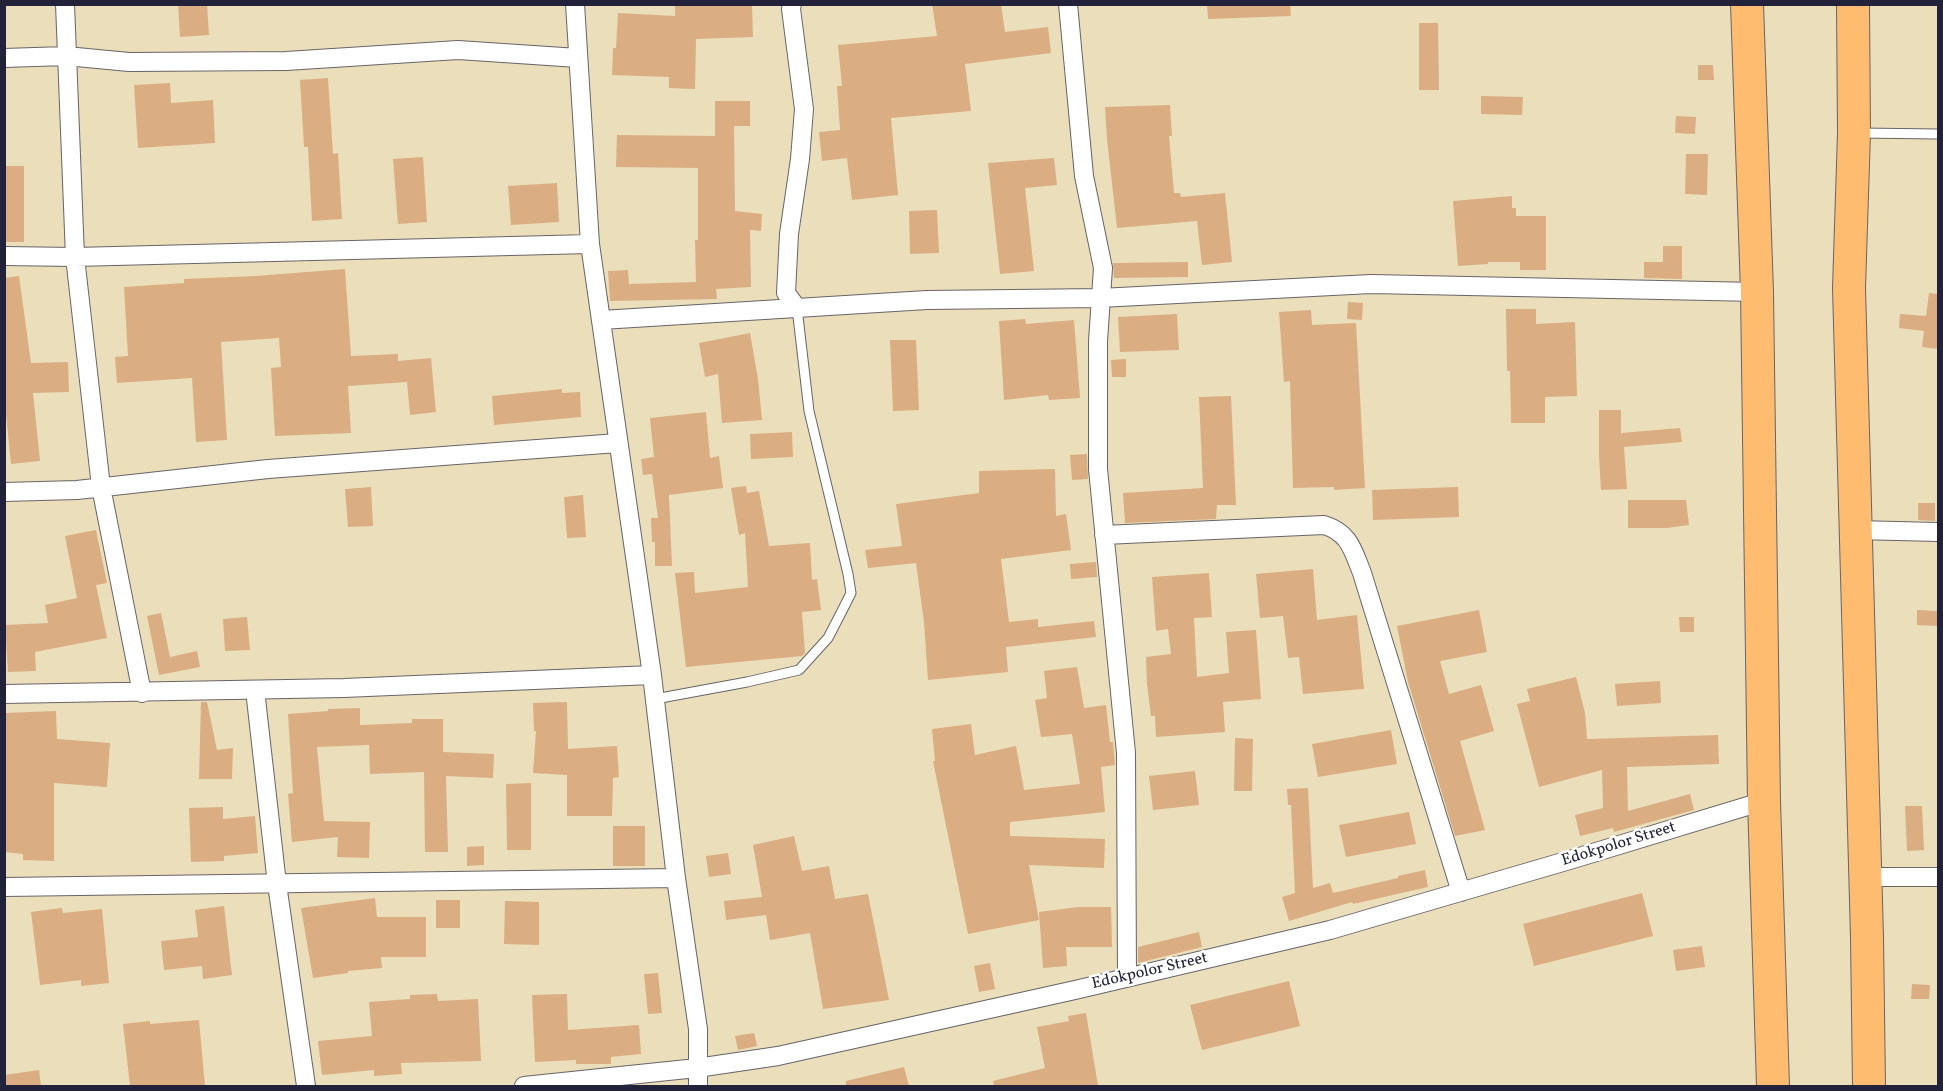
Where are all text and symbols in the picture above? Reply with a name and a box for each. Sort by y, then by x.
street label: Edokpolor Street [1560,819,1678,871]
street label: Edokpolor Street [1090,949,1210,995]

